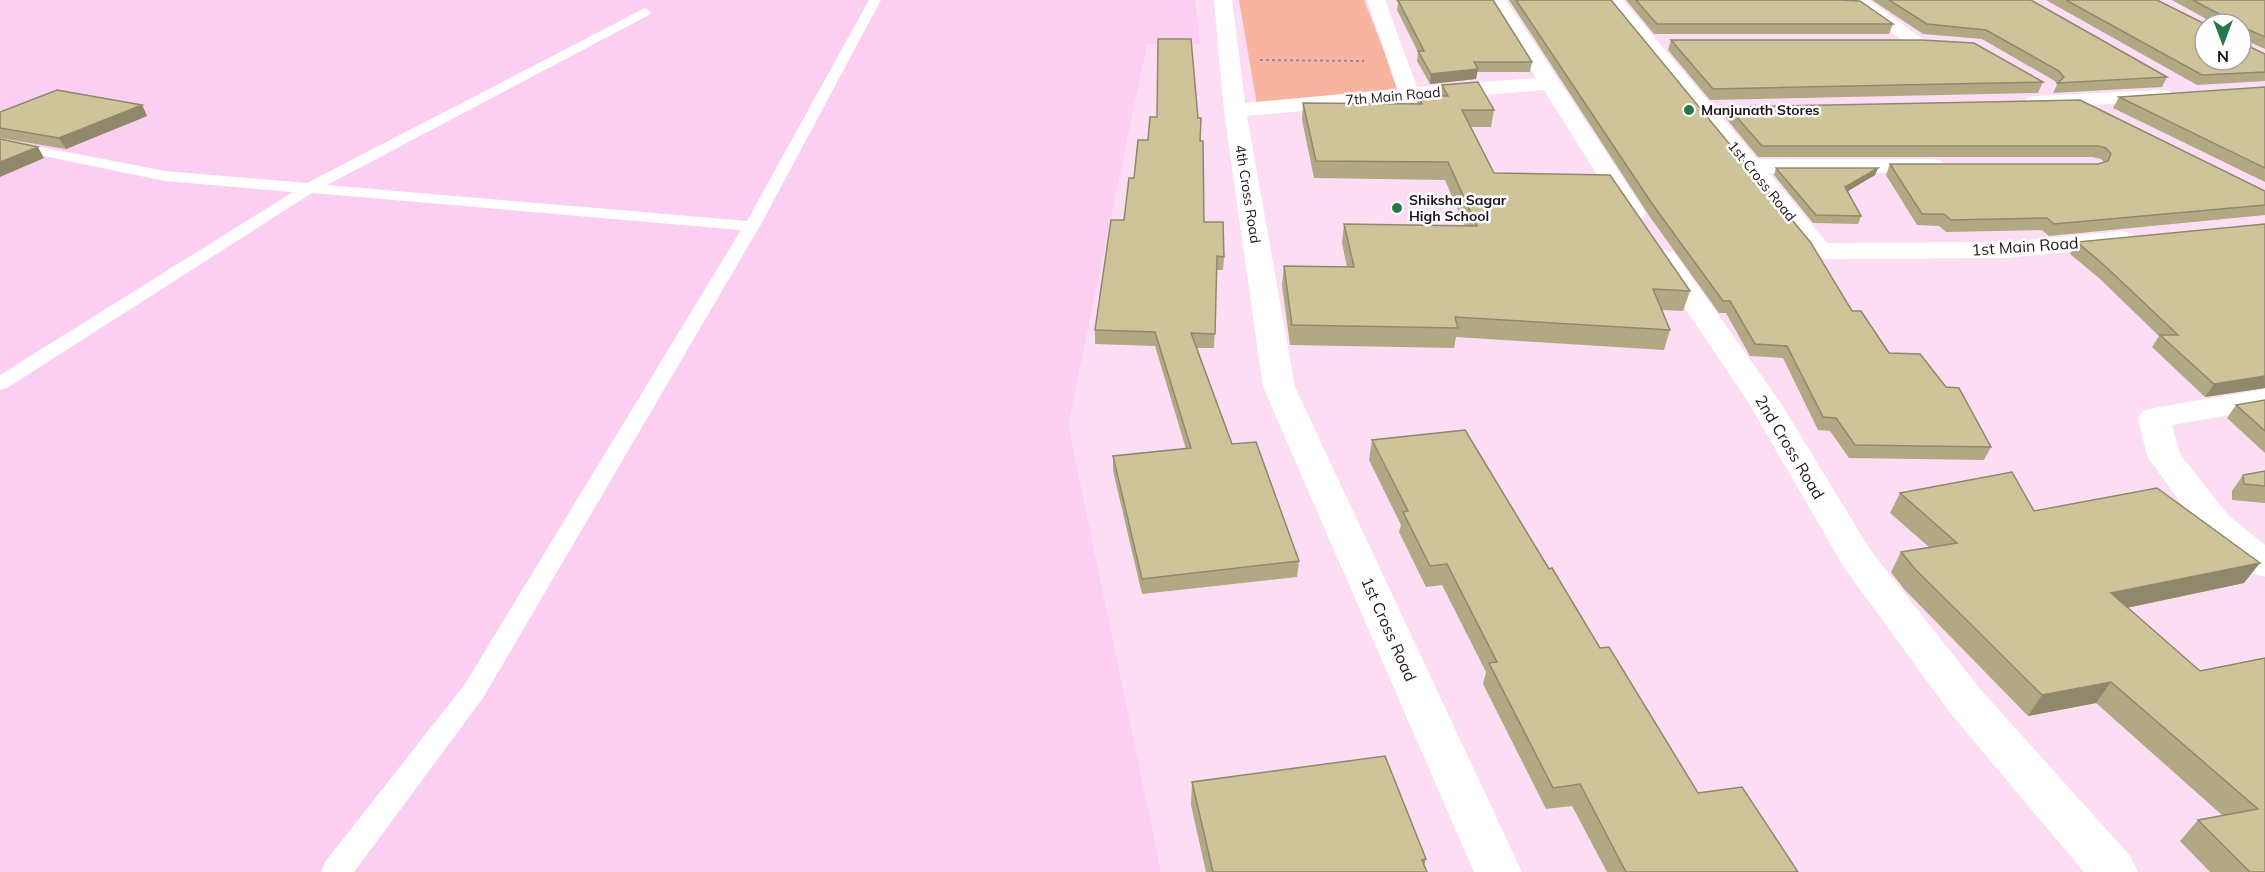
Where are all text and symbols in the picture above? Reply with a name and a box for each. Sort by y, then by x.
north arrow [2193,12,2253,72]
text: N [2217,47,2229,67]
street label: 7th Main Road [1345,83,1441,109]
place label: Manjunath Stores [1701,101,1820,119]
marker: Manjunath Stores [1682,103,1696,117]
street label: 1st Cross Road [1724,137,1800,225]
street label: 4th Cross Road [1231,143,1265,245]
place label: Shiksha Sagar High School [1409,191,1507,225]
marker: Shiksha Sagar High School [1390,201,1404,215]
street label: 1st Main Road [1971,232,2079,260]
street label: 2nd Cross Road [1751,391,1829,503]
street label: 1st Cross Road [1357,574,1421,684]

